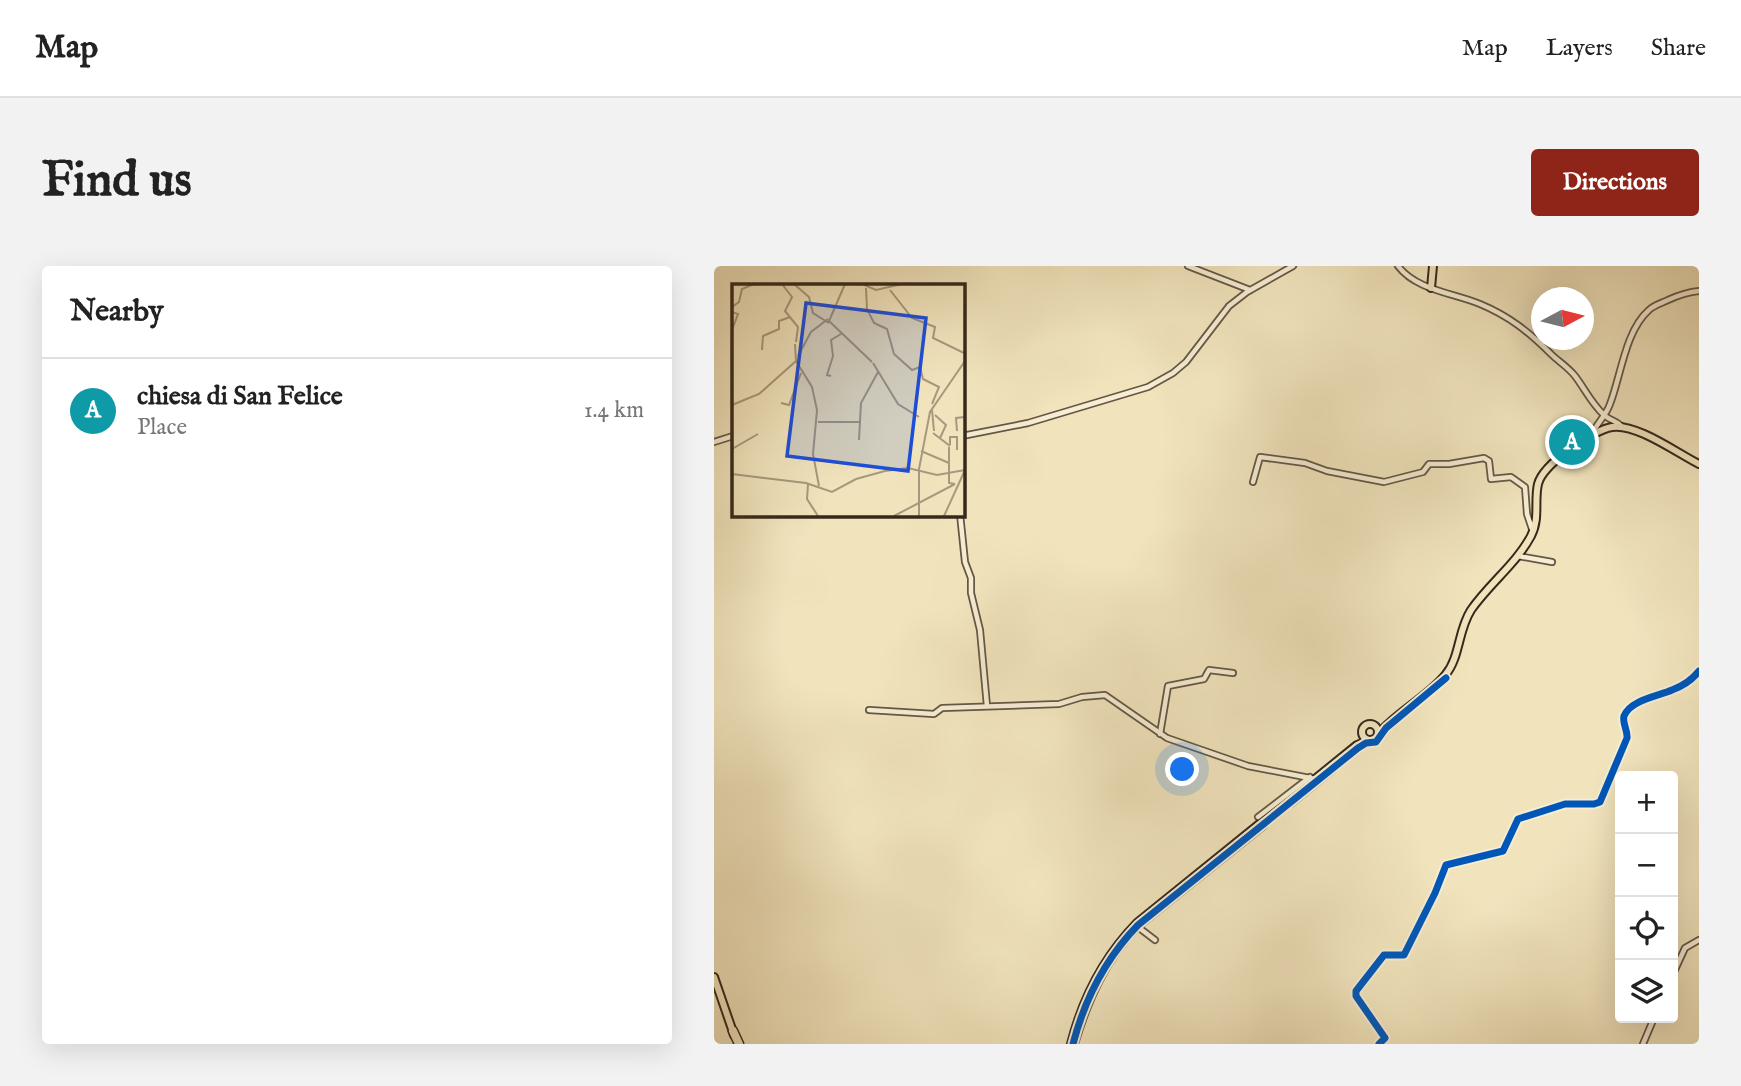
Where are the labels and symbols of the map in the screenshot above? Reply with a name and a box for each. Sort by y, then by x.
inset map [732,284,964,516]
north arrow [1531,287,1594,350]
pin: A [1549,416,1595,468]
your location [1165,752,1199,786]

